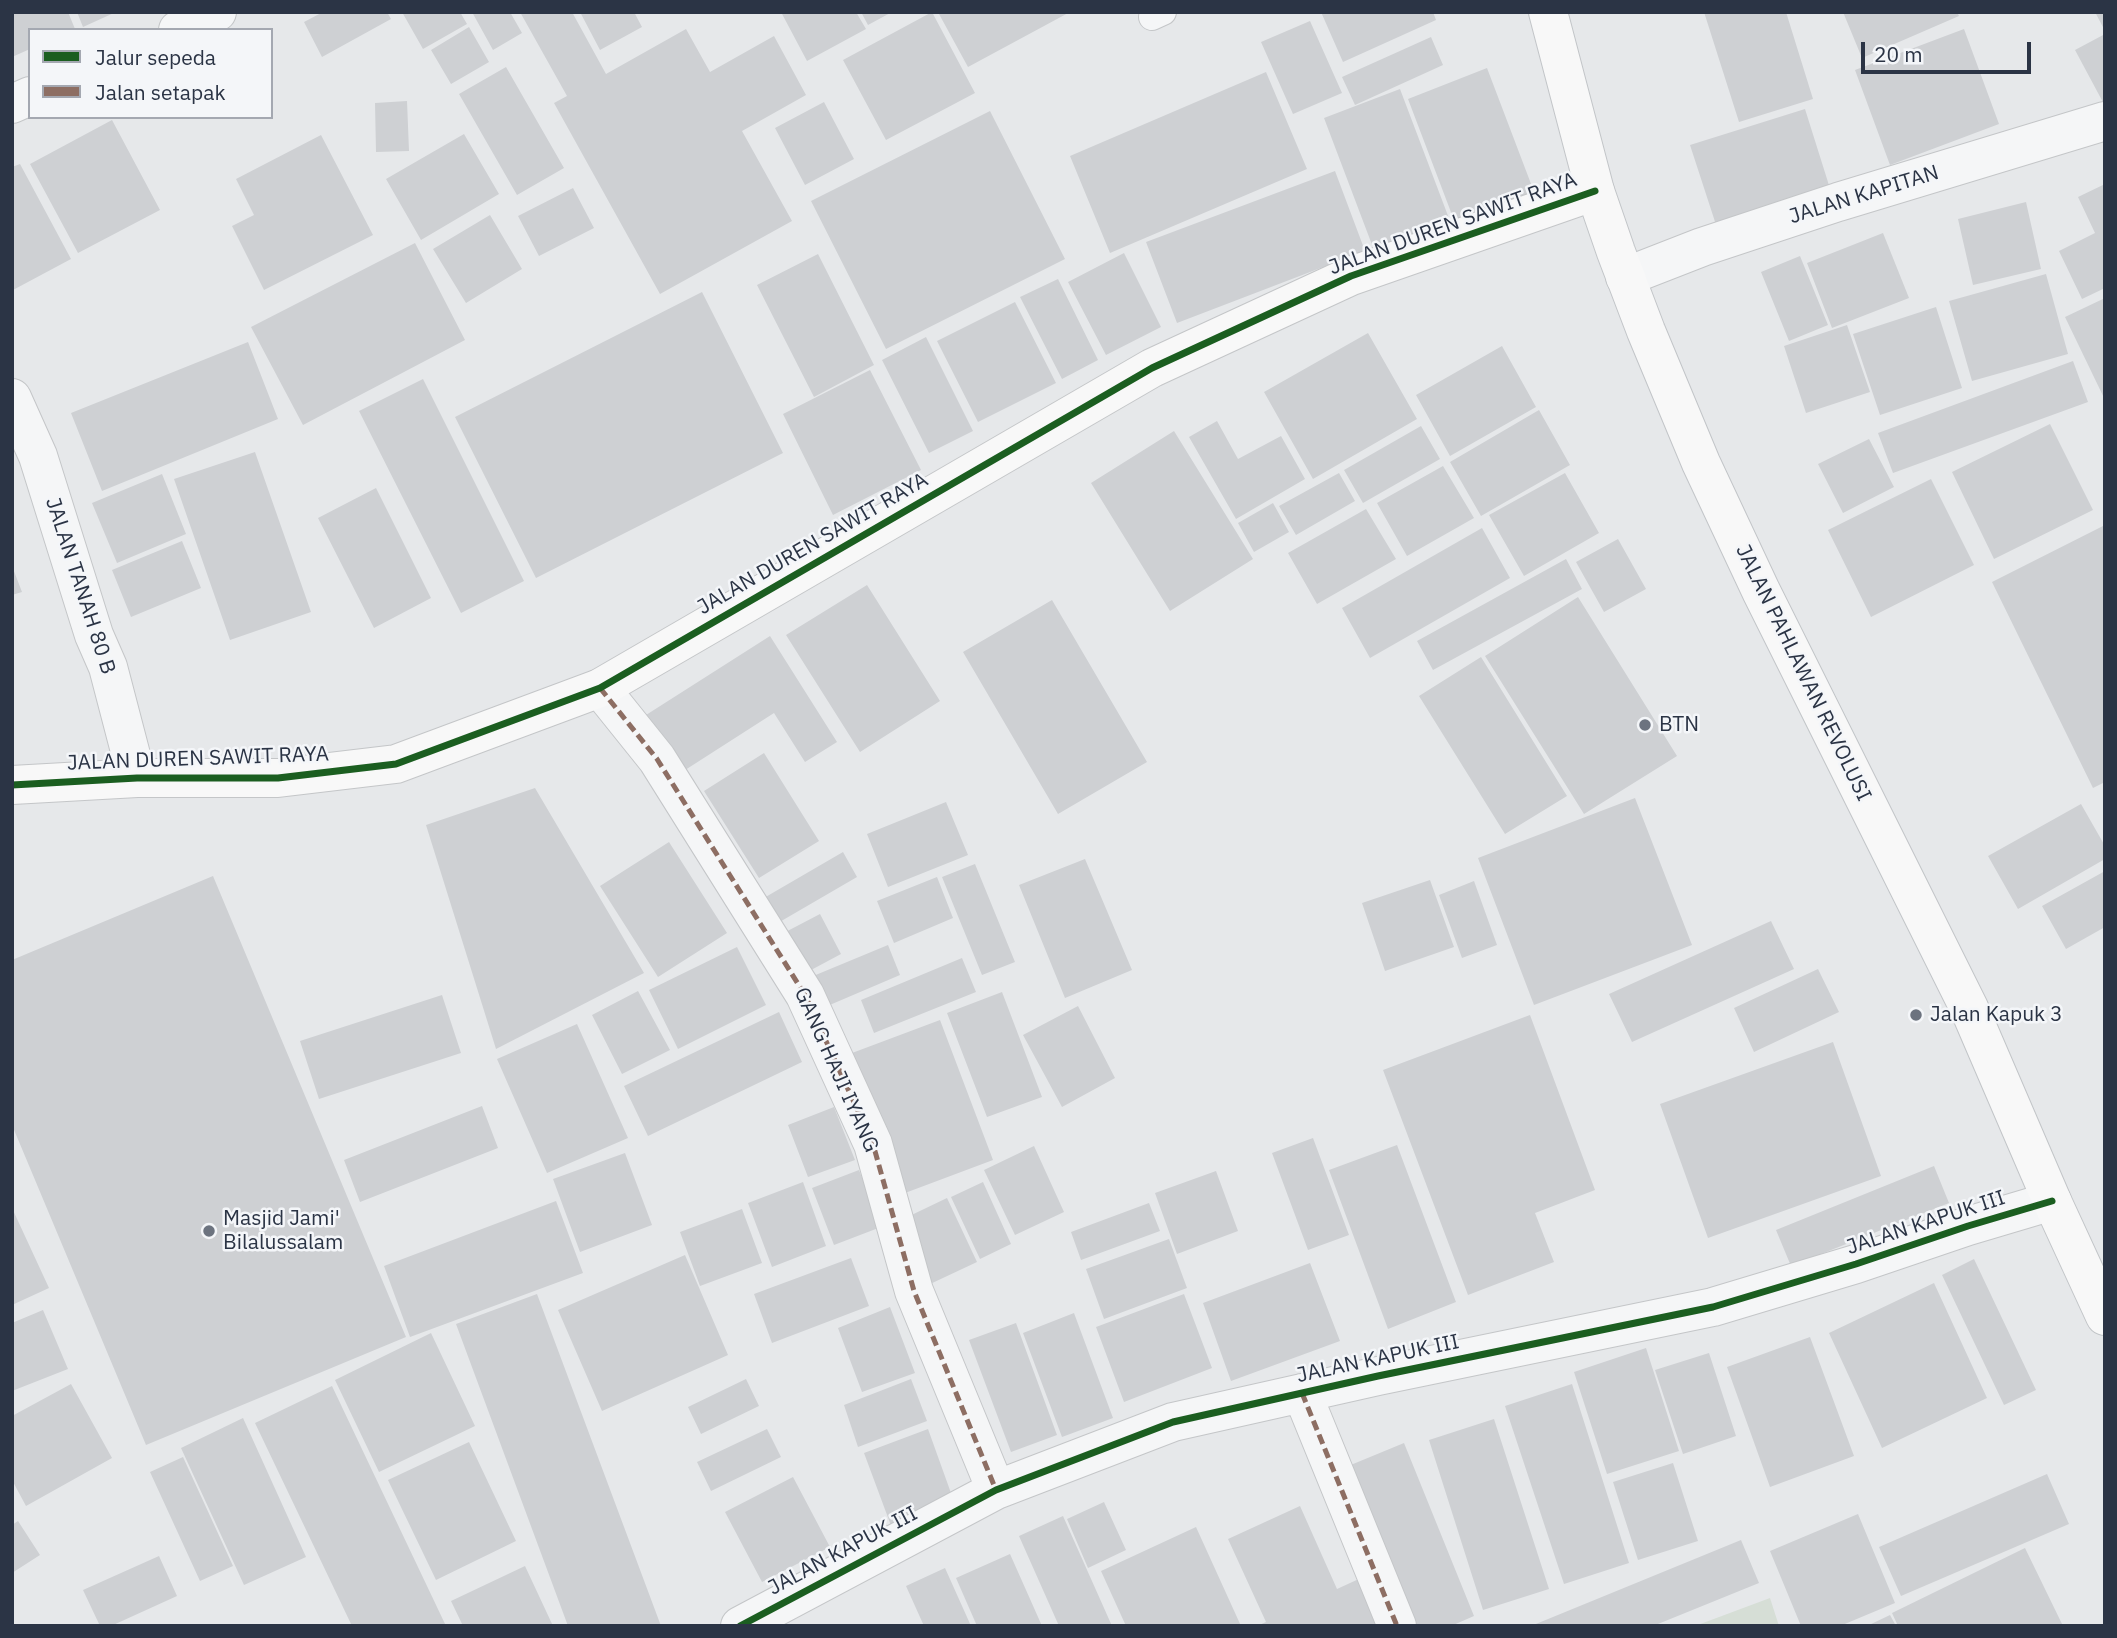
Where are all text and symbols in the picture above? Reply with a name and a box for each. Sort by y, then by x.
legend [28,28,273,119]
scale bar [1865,28,2035,72]
text: 20 m [1874,40,1923,68]
text: Jalur sepeda [95,43,216,71]
text: Jalan setapak [95,78,226,106]
street label: JALAN KAPITAN [1786,160,1942,230]
street label: JALAN DUREN SAWIT RAYA [1326,167,1580,281]
street label: JALAN DUREN SAWIT RAYA [693,468,933,620]
street label: JALAN TANAH 80 B [40,494,120,678]
street label: JALAN PAHLAWAN REVOLUSI [1730,541,1876,805]
place label: BTN [1659,712,1699,738]
marker: BTN [1637,717,1653,733]
street label: JALAN DUREN SAWIT RAYA [67,742,329,776]
street label: GANG HAJI IYANG [788,984,884,1156]
place label: Jalan Kapuk 3 [1930,1002,2063,1028]
marker: Jalan Kapuk 3 [1908,1007,1924,1023]
street label: JALAN KAPUK III [1843,1185,2009,1261]
place label: Masjid Jami' Bilalussalam [223,1206,343,1256]
marker: Masjid Jami' Bilalussalam [201,1223,217,1239]
street label: JALAN KAPUK III [1294,1329,1462,1389]
street label: JALAN KAPUK III [764,1501,922,1601]

